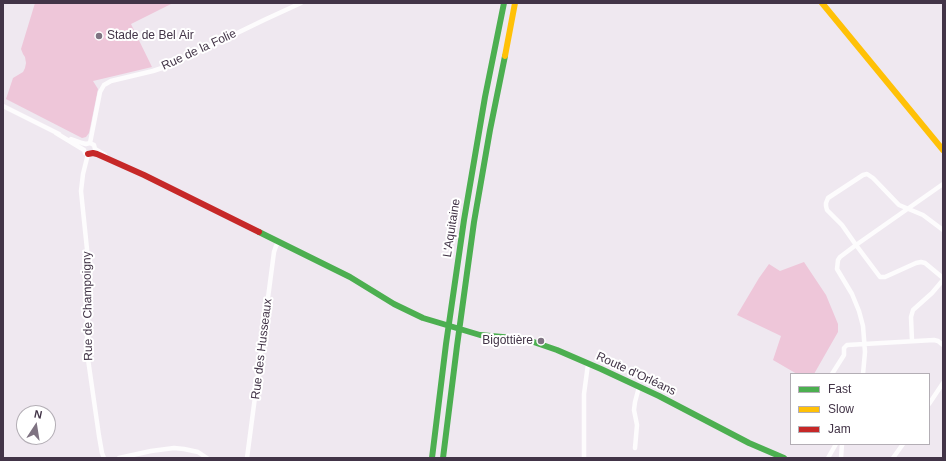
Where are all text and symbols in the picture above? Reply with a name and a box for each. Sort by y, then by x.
street label: Rue de la Folie [159,26,239,74]
place label: Stade de Bel Air [107,29,194,43]
marker: Stade de Bel Air [94,31,104,41]
street label: L'Aquitaine [440,198,464,258]
street label: Rue de Champoigny [80,251,96,361]
street label: Rue des Husseaux [249,298,275,400]
place label: Bigottière [482,334,533,348]
marker: Bigottière [536,336,546,346]
street label: Route d'Orléans [594,349,678,399]
legend [790,373,930,445]
text: Fast [828,382,851,396]
text: Slow [828,402,854,416]
north arrow [16,405,56,445]
text: N [33,408,43,421]
text: Jam [828,422,851,436]

